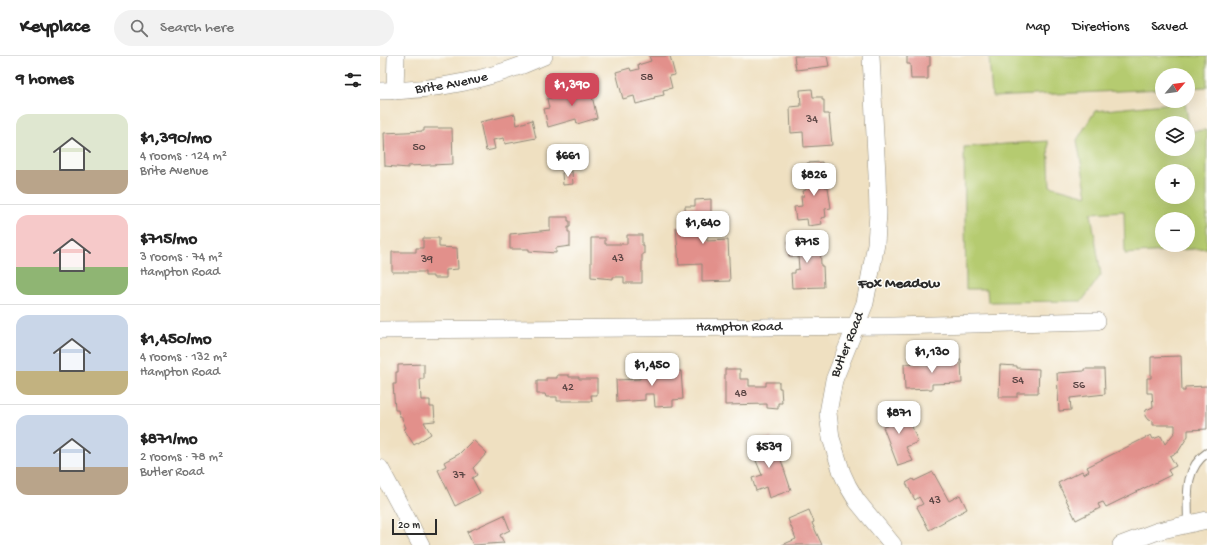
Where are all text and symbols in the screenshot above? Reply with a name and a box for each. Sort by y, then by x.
search box [114,10,394,46]
text: Keyplace [20,16,90,39]
icon: search [128,17,150,39]
text: Search here [160,19,234,37]
text: Map [1026,19,1050,36]
text: Directions [1072,19,1129,36]
text: Saved [1151,19,1187,36]
street label: Brite Avenue [413,68,490,98]
north arrow [1155,68,1195,108]
map controls [1155,68,1195,252]
icon: filters [342,69,364,91]
text: 9 homes [16,70,74,90]
house number: 58 [641,71,654,85]
pin: $1,390 [539,73,605,107]
text: $1,390 [554,78,590,93]
house number: 34 [805,113,818,127]
button: layers [1155,116,1195,156]
text: $1,390/mo [140,129,212,149]
icon: home [48,130,96,178]
house number: 50 [412,141,426,155]
pin: $661 [544,144,592,178]
text: 4 rooms · 124 m² [140,149,227,164]
text: $661 [556,149,580,164]
pin: $826 [790,163,838,197]
text: Brite Avenue [140,164,208,179]
button: + [1155,164,1195,204]
text: $826 [801,168,827,183]
pin: $1,640 [670,211,736,245]
button: − [1155,212,1195,252]
text: $1,640 [685,216,721,231]
text: $715/mo [140,230,197,250]
pin: $715 [783,230,831,264]
icon: home [48,231,96,279]
text: $715 [795,235,819,250]
text: 3 rooms · 74 m² [140,250,223,265]
house number: 43 [612,252,624,266]
house number: 39 [420,253,433,267]
text: Hampton Road [140,265,220,280]
district label: Fox Meadow [857,275,940,293]
street label: Butler Road [827,308,869,381]
street label: Hampton Road [696,318,784,336]
text: $1,450/mo [140,330,211,350]
icon: home [48,331,96,379]
pin: $1,130 [899,340,965,374]
text: $1,130 [915,345,949,360]
text: 4 rooms · 132 m² [140,350,227,365]
pin: $1,450 [619,353,685,387]
text: $1,450 [634,358,670,373]
text: Hampton Road [140,365,220,380]
house number: 54 [1012,374,1024,388]
house number: 56 [1073,379,1086,393]
house number: 42 [562,381,574,395]
house number: 48 [735,387,748,401]
pin: $871 [875,401,923,435]
text: $871 [887,406,911,421]
text: $871/mo [140,430,198,450]
icon: home [48,431,96,479]
pin: $539 [745,435,793,469]
text: $539 [756,440,782,455]
text: 2 rooms · 78 m² [140,450,223,465]
text: Butler Road [140,465,204,480]
house number: 37 [452,469,466,483]
house number: 43 [929,494,941,508]
scale bar [392,517,437,536]
text: 20 m [398,520,420,532]

